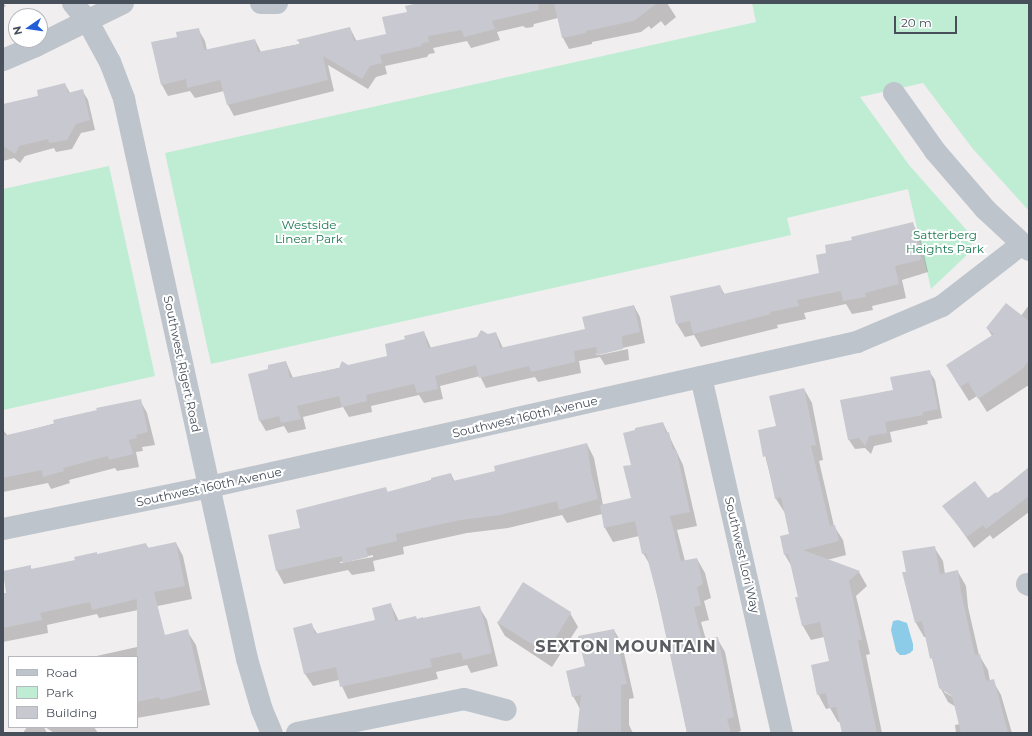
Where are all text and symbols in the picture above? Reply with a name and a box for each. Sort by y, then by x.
north arrow [8,8,48,48]
scale bar [896,8,959,34]
text: 20 m [901,15,932,30]
text: N [9,25,25,36]
park label: Westside Linear Park [275,218,343,246]
park label: Satterberg Heights Park [906,228,984,256]
street label: Southwest Rigert Road [160,294,204,434]
street label: Southwest 160th Avenue [451,393,599,441]
street label: Southwest 160th Avenue [135,465,283,509]
street label: Southwest Lori Way [722,495,762,615]
district label: SEXTON MOUNTAIN [535,637,717,657]
legend [8,656,138,728]
text: Road [46,665,77,680]
text: Park [46,685,73,700]
text: Building [46,705,97,720]

